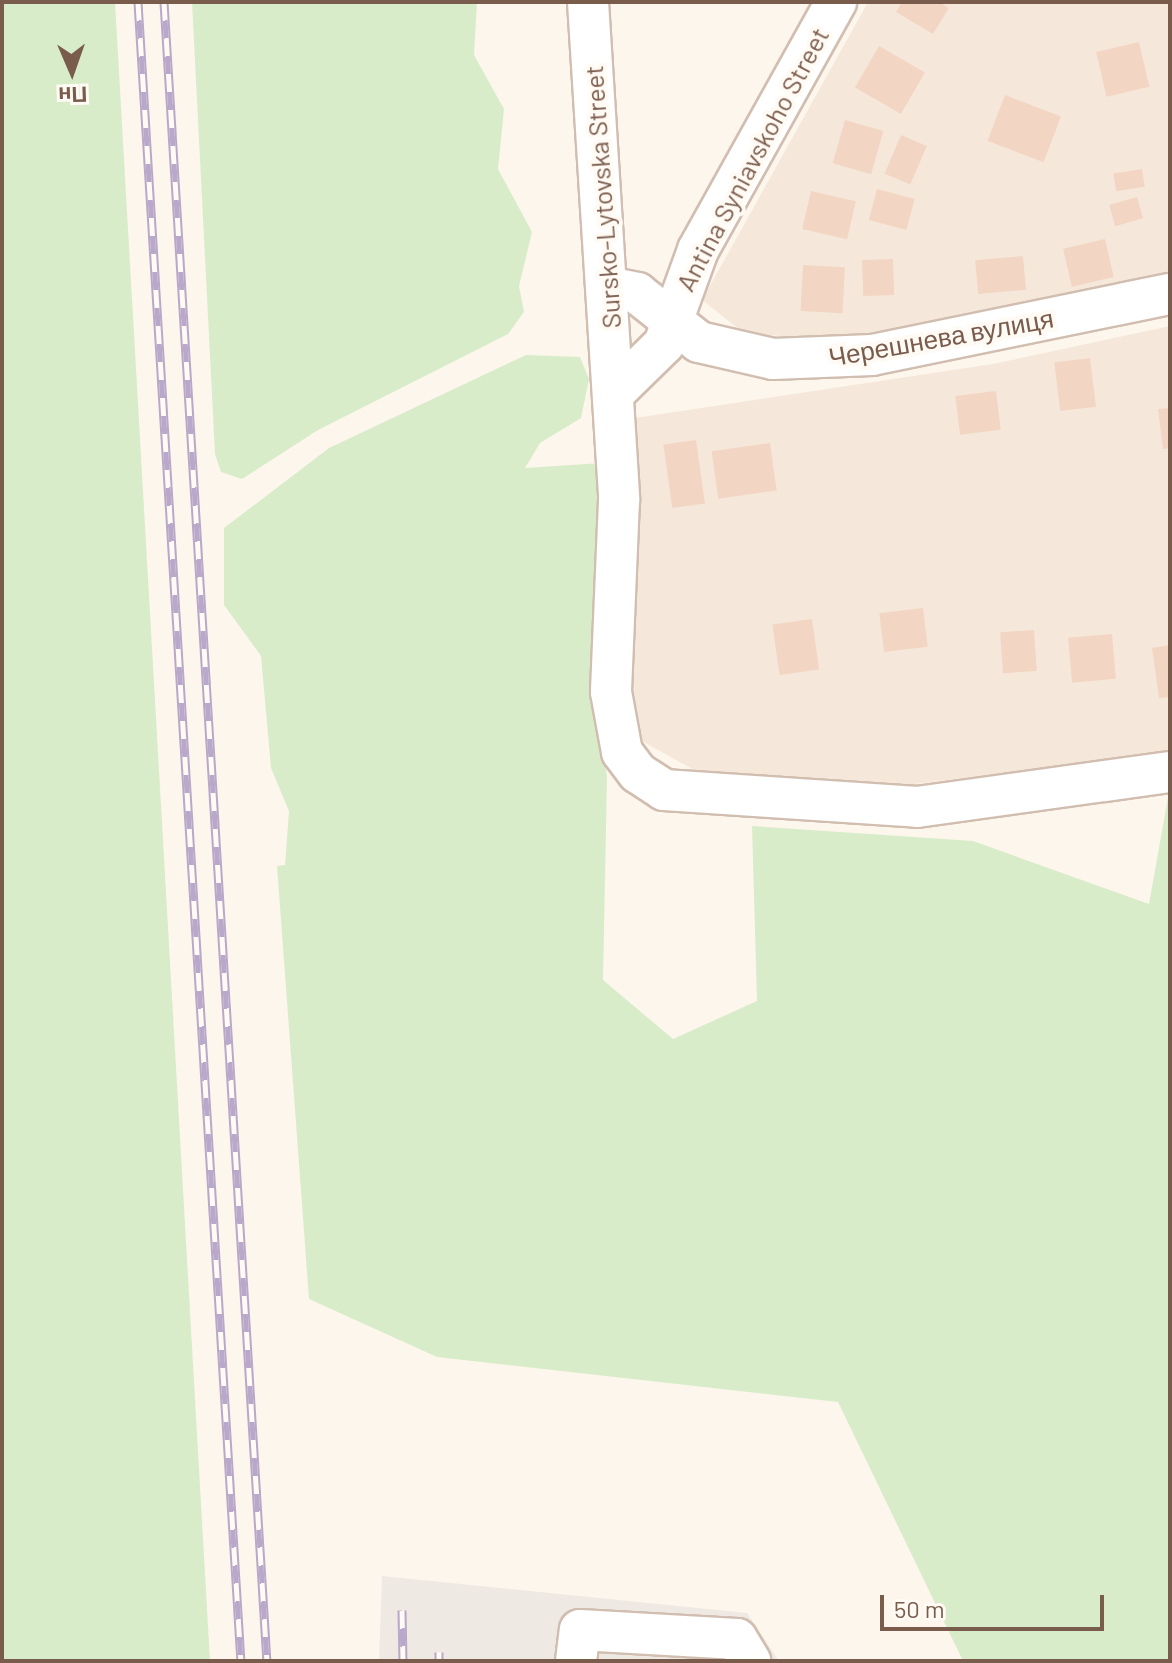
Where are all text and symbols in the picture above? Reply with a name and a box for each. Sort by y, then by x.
street label: Antina Syniavskoho Street [669,22,835,296]
north arrow [32,32,112,112]
street label: Sursko-Lytovska Street [577,65,627,329]
text: Пн [58,82,88,109]
street label: Черешнева вулиця [826,302,1056,372]
scale bar [884,1579,1108,1629]
text: 50 m [894,1594,945,1623]

